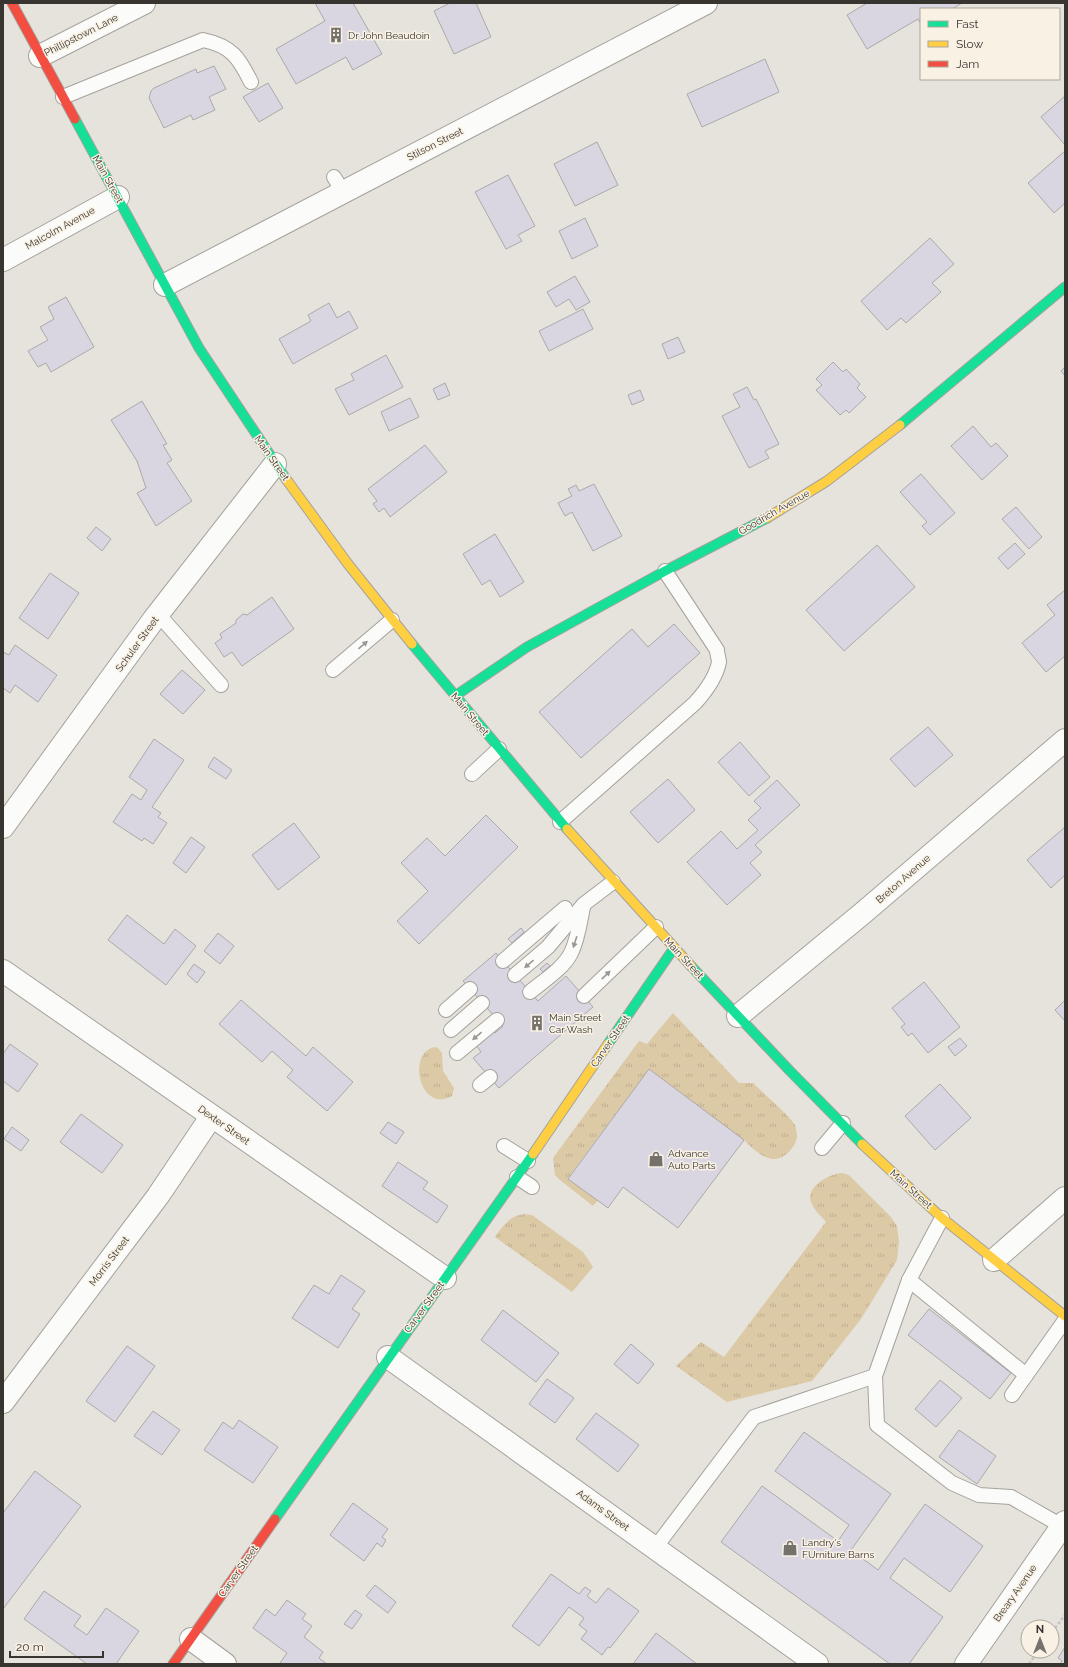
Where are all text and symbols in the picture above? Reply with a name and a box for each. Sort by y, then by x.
legend [920,8,1060,80]
street label: Phillipstown Lane [42,12,120,58]
text: Fast [956,17,979,31]
building icon: Dr John Beaudoin [327,26,345,44]
place label: Dr John Beaudoin [348,30,430,41]
text: Slow [956,37,983,51]
text: Jam [956,57,979,71]
street label: Stilson Street [405,125,465,163]
street label: Main Street [90,153,126,205]
street label: Malcolm Avenue [23,204,97,252]
street label: Main Street [252,433,292,483]
street label: Goodrich Avenue [737,487,811,537]
street label: Schuler Street [113,614,161,674]
one-way arrow [357,640,368,649]
street label: Main Street [449,690,491,738]
street label: Breton Avenue [874,852,932,906]
street label: Main Street [662,935,706,981]
one-way arrow [571,937,577,949]
one-way arrow [523,959,534,968]
one-way arrow [601,970,611,980]
place label: Main Street Car Wash [549,1012,602,1035]
street label: Carver Street [589,1012,632,1069]
building icon: Main Street Car Wash [528,1014,546,1032]
one-way arrow [471,1032,482,1041]
street label: Dexter Street [196,1103,252,1147]
place label: Advance Auto Parts [668,1148,716,1171]
shop icon: Advance Auto Parts [647,1150,665,1168]
street label: Main Street [888,1167,935,1211]
street label: Morris Street [87,1234,132,1288]
street label: Carver Street [402,1279,447,1335]
street label: Adams Street [574,1487,632,1533]
place label: Landry's FUrniture Barns [802,1537,874,1560]
shop icon: Landry's FUrniture Barns [781,1539,799,1557]
street label: Carver Street [216,1543,260,1599]
street label: Breary Avenue [991,1562,1039,1624]
north arrow [1020,1619,1060,1659]
text: N [1036,1623,1044,1636]
scale bar [10,1633,103,1659]
text: 20 m [16,1640,44,1654]

